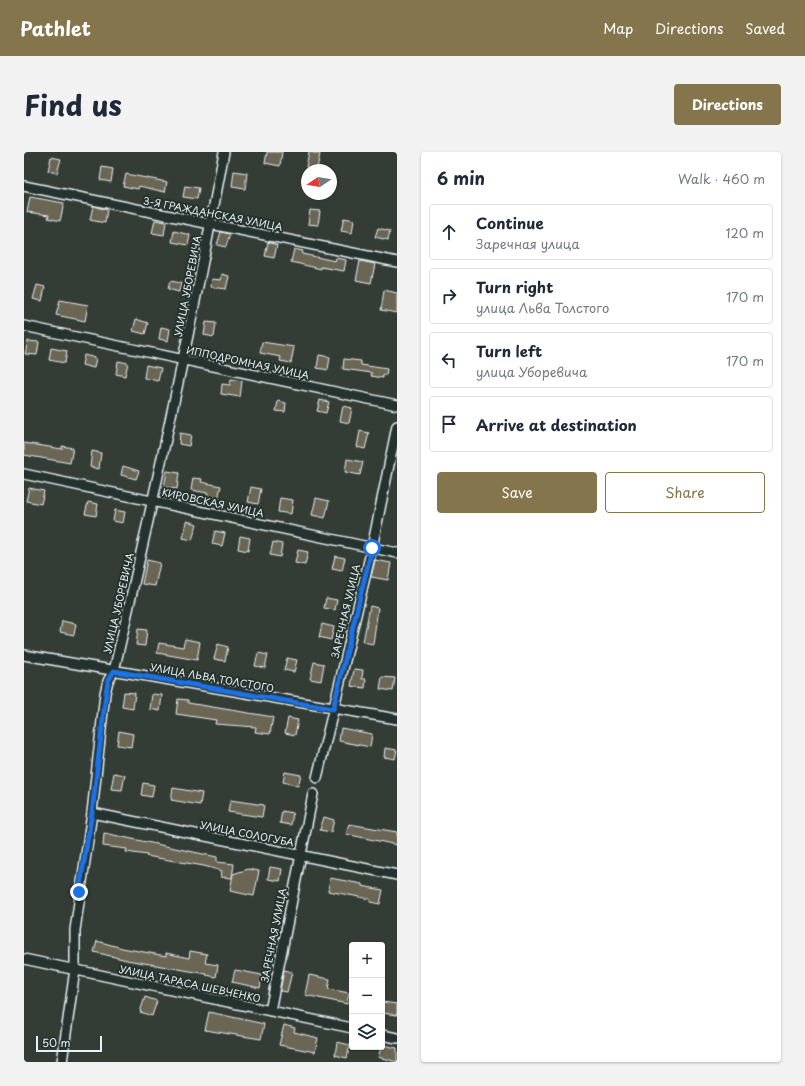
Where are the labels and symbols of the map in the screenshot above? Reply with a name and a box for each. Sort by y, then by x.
north arrow [301,164,337,200]
street label: 3-Я ГРАЖДАНСКАЯ УЛИЦА [142,192,284,234]
street label: УЛИЦА УБОРЕВИЧА [170,234,204,338]
street label: ИППОДРОМНАЯ УЛИЦА [185,342,311,382]
street label: КИРОВСКАЯ УЛИЦА [161,484,266,520]
route start [363,539,381,557]
street label: УЛИЦА УБОРЕВИЧА [99,551,137,655]
street label: ЗАРЕЧНАЯ УЛИЦА [327,562,363,659]
street label: УЛИЦА ЛЬВА ТОЛСТОГО [149,659,275,695]
street label: УЛИЦА СОЛОГУБА [199,817,296,850]
route end [70,883,88,901]
street label: ЗАРЕЧНАЯ УЛИЦА [257,886,290,983]
street label: УЛИЦА ТАРАСА ШЕВЧЕНКО [118,961,262,1005]
scale bar [36,1034,102,1053]

